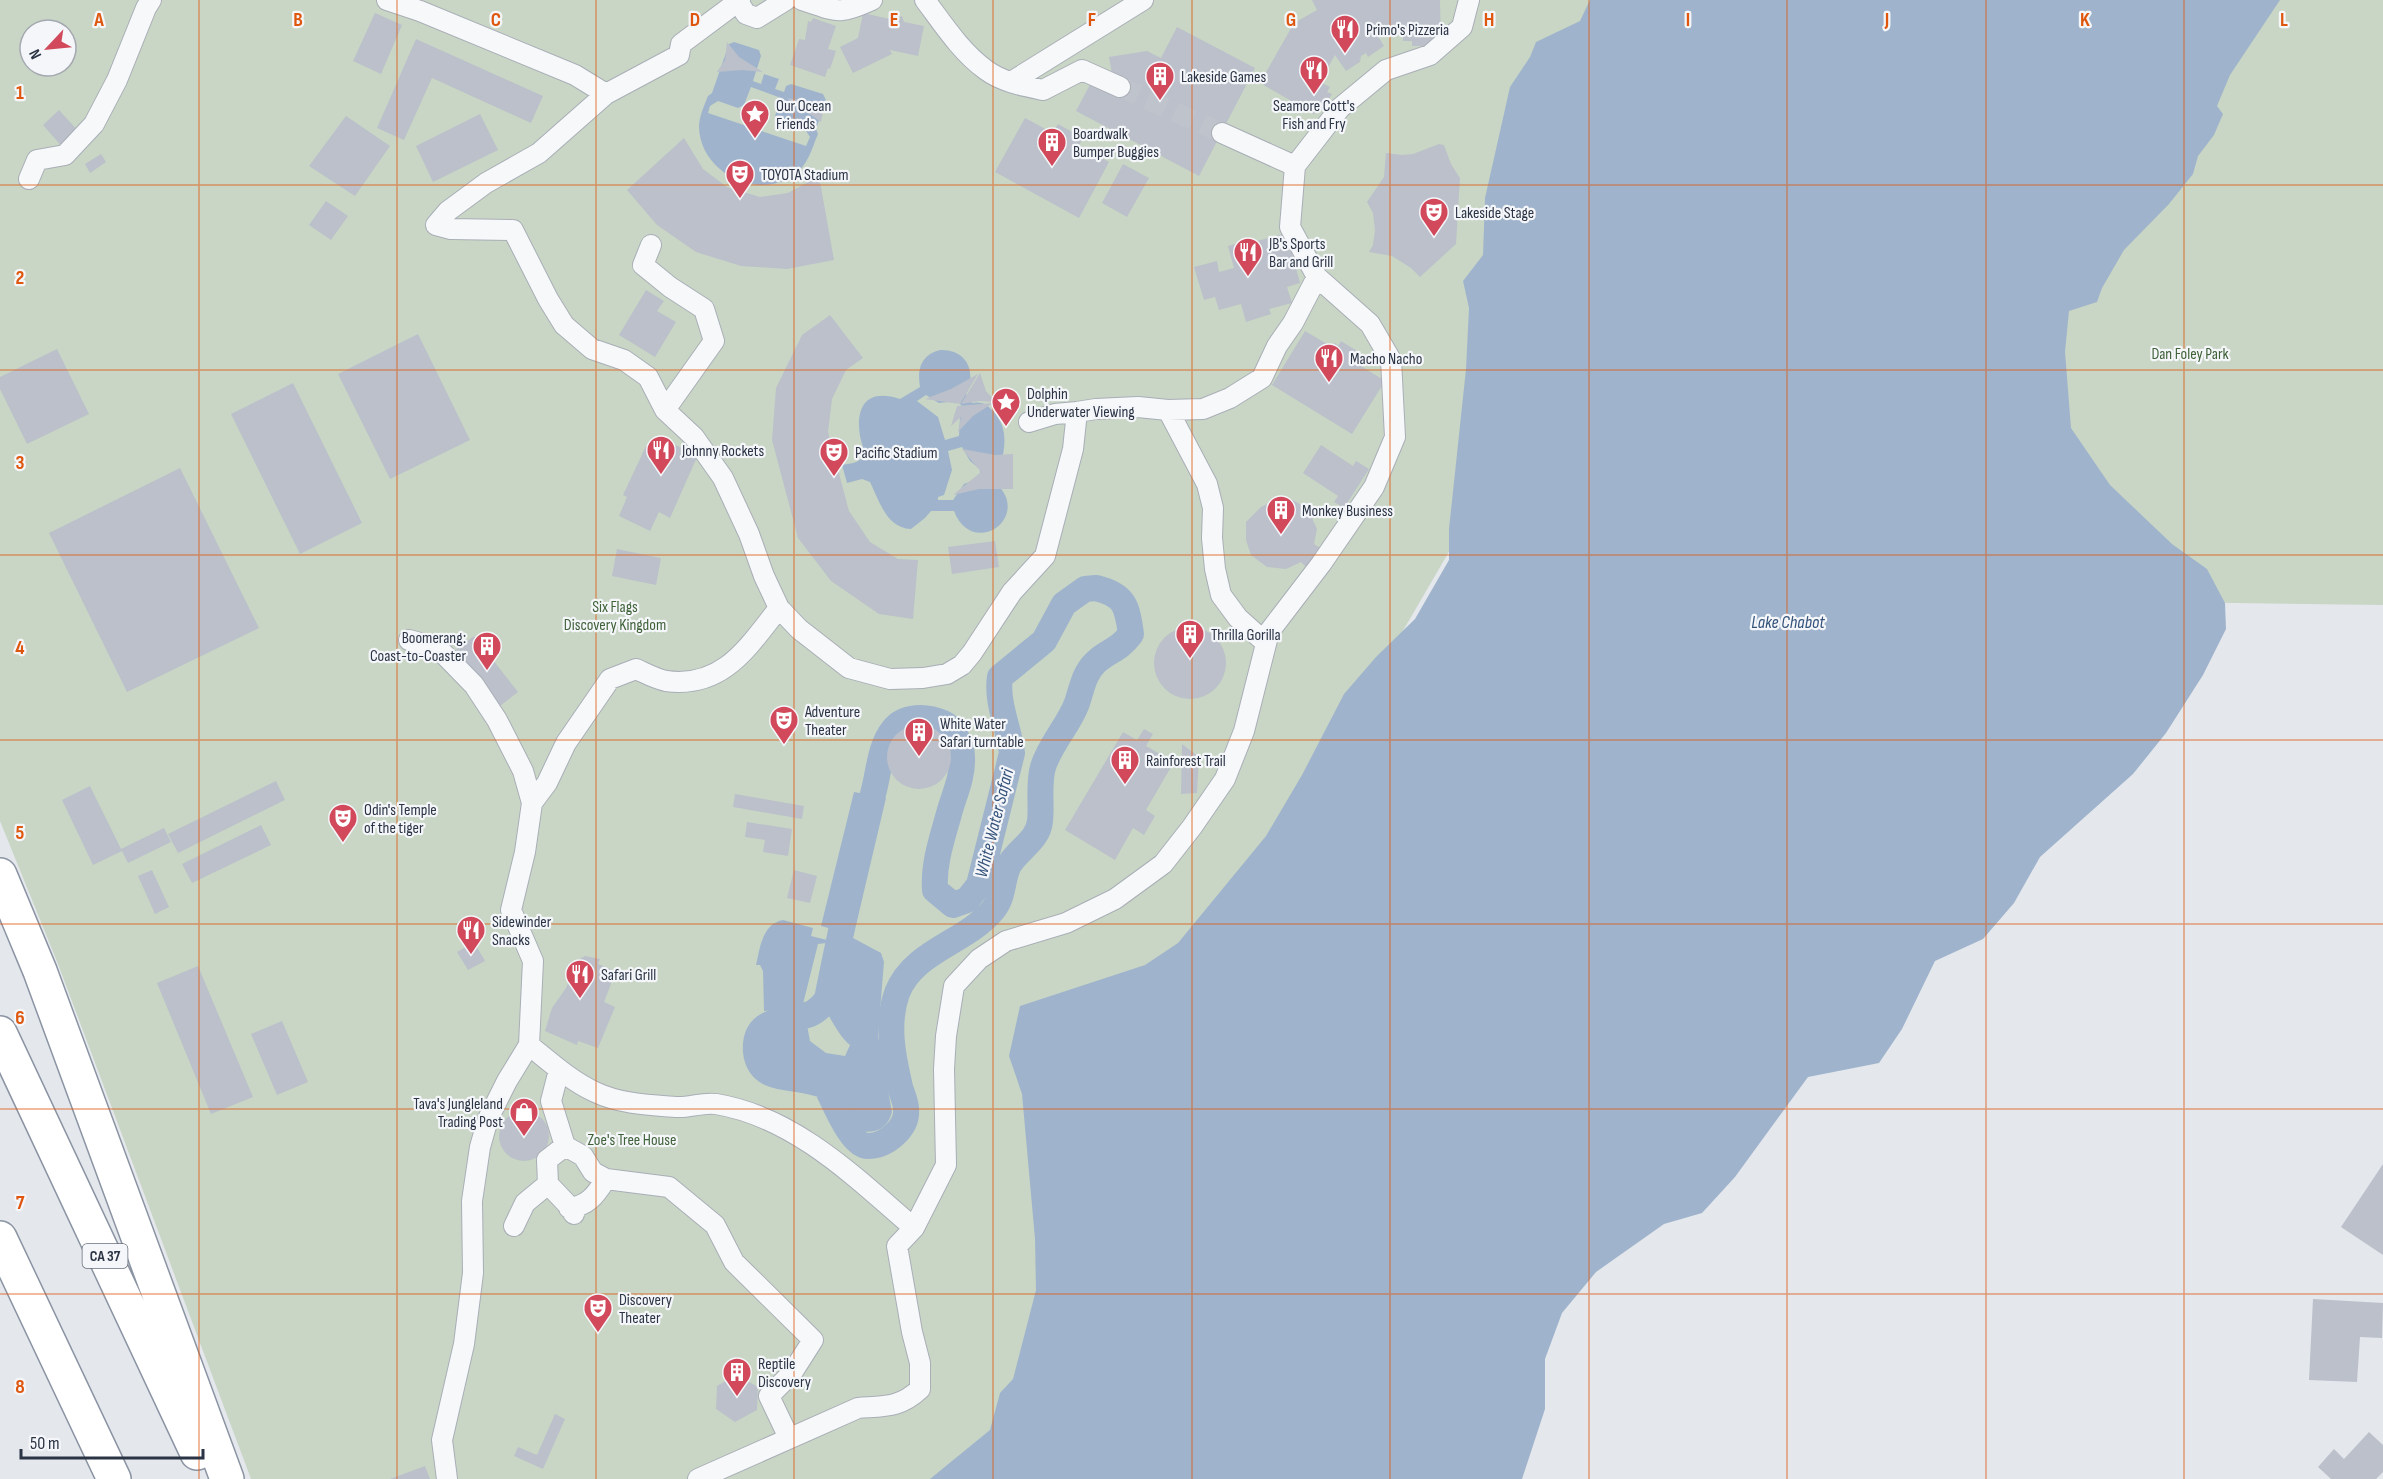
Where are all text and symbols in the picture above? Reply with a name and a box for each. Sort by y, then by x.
text: A [93,8,104,32]
text: B [293,8,303,32]
text: C [491,8,501,32]
text: D [690,8,700,32]
text: E [890,8,898,32]
text: F [1088,8,1096,32]
text: G [1286,8,1296,32]
text: H [1484,8,1494,32]
text: I [1686,8,1690,32]
text: J [1884,8,1889,32]
text: K [2080,8,2090,32]
text: L [2280,8,2288,32]
restaurant icon: Primo's Pizzeria [1329,13,1361,55]
north arrow [18,18,78,78]
place label: Primo's Pizzeria [1366,21,1449,40]
text: N [25,46,46,62]
restaurant icon: Seamore Cott's Fish and Fry [1298,54,1330,96]
building icon: Lakeside Games [1144,60,1176,102]
place label: Lakeside Games [1181,68,1267,87]
text: 1 [16,81,24,105]
place label: Our Ocean Friends [776,97,831,134]
place label: Seamore Cott's Fish and Fry [1273,97,1355,134]
place icon: Our Ocean Friends [739,98,771,140]
place label: Boardwalk Bumper Buggies [1073,125,1159,162]
building icon: Boardwalk Bumper Buggies [1036,126,1068,168]
theatre icon: TOYOTA Stadium [724,158,756,200]
place label: TOYOTA Stadium [761,166,848,185]
theatre icon: Lakeside Stage [1418,196,1450,238]
place label: Lakeside Stage [1455,204,1534,223]
place label: JB's Sports Bar and Grill [1268,235,1333,272]
restaurant icon: JB's Sports Bar and Grill [1232,236,1264,278]
text: 2 [16,266,24,290]
restaurant icon: Macho Nacho [1313,342,1345,384]
park label: Dan Foley Park [2151,345,2229,364]
place label: Macho Nacho [1350,350,1422,369]
place label: Dolphin Underwater Viewing [1027,385,1135,422]
place icon: Dolphin Underwater Viewing [990,386,1022,428]
restaurant icon: Johnny Rockets [645,434,677,476]
theatre icon: Pacific Stadium [818,436,850,478]
place label: Johnny Rockets [681,442,764,461]
place label: Pacific Stadium [855,444,937,463]
text: 3 [16,451,25,475]
building icon: Monkey Business [1265,494,1297,536]
place label: Monkey Business [1302,502,1393,521]
park label: Six Flags Discovery Kingdom [564,598,666,635]
water label: Lake Chabot [1751,612,1825,633]
building icon: Thrilla Gorilla [1174,618,1206,660]
place label: Thrilla Gorilla [1211,626,1281,645]
place label: Boomerang: Coast-to-Coaster [370,629,466,666]
building icon: Boomerang: Coast-to-Coaster [471,630,503,672]
text: 4 [15,636,25,660]
place label: Adventure Theater [804,703,860,740]
theatre icon: Adventure Theater [768,704,800,746]
place label: White Water Safari turntable [940,715,1024,752]
building icon: White Water Safari turntable [903,716,935,758]
building icon: Rainforest Trail [1109,744,1141,786]
place label: Rainforest Trail [1146,752,1226,771]
water label: White Water Safari [971,766,1018,880]
place label: Odin's Temple of the tiger [364,801,437,838]
theatre icon: Odin's Temple of the tiger [327,802,359,844]
text: 5 [16,821,25,845]
place label: Sidewinder Snacks [492,913,552,950]
restaurant icon: Sidewinder Snacks [455,914,487,956]
restaurant icon: Safari Grill [564,958,596,1000]
place label: Safari Grill [601,966,656,985]
text: 6 [15,1006,25,1030]
place label: Tava's Jungleland Trading Post [413,1095,503,1132]
shop icon: Tava's Jungleland Trading Post [508,1096,540,1138]
park label: Zoe's Tree House [588,1131,676,1150]
text: 7 [16,1191,25,1215]
road number: CA 37 [82,1244,128,1268]
place label: Discovery Theater [619,1291,672,1328]
theatre icon: Discovery Theater [582,1292,614,1334]
place label: Reptile Discovery [758,1355,811,1392]
building icon: Reptile Discovery [721,1356,753,1398]
text: 8 [15,1375,25,1399]
scale bar [21,1422,202,1460]
text: 50 m [30,1433,60,1454]

